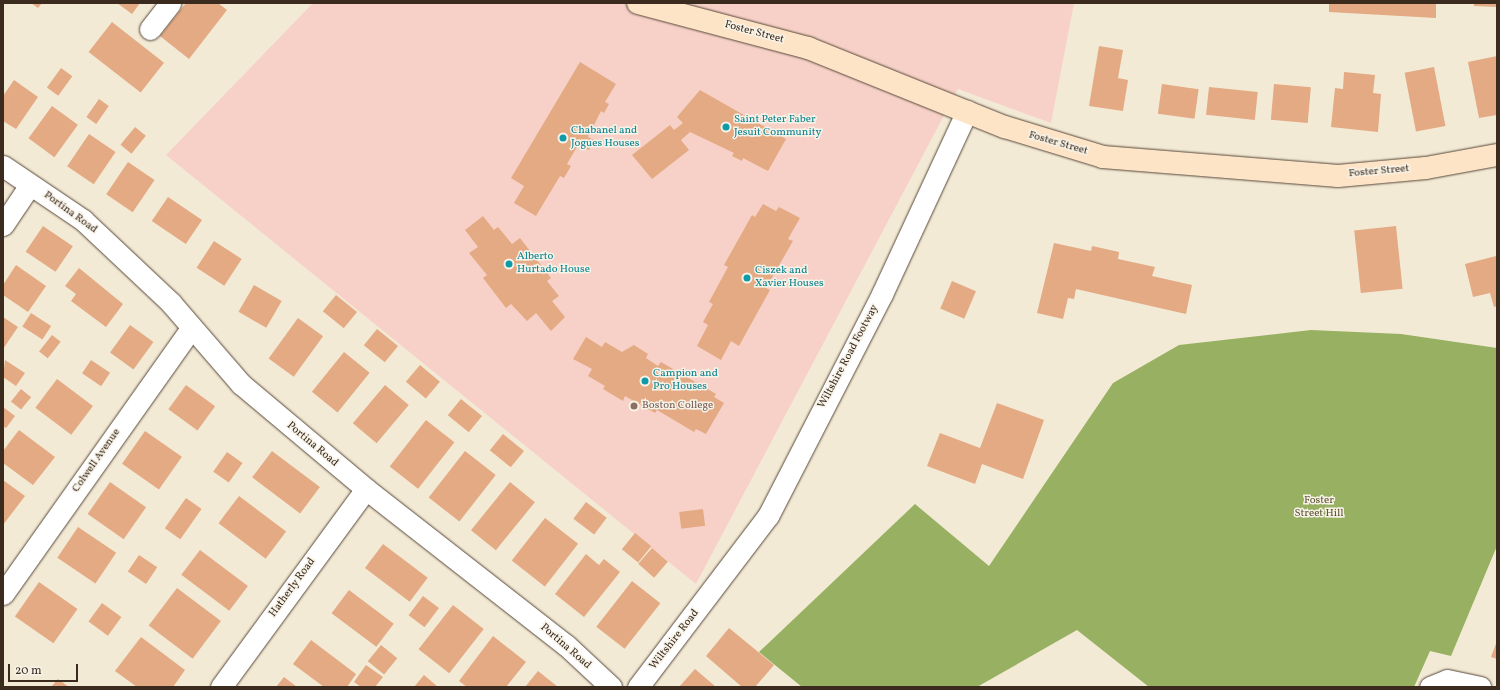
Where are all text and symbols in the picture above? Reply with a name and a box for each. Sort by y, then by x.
street label: Foster Street [723,19,785,47]
place label: Saint Peter Faber Jesuit Community [734,114,822,140]
marker: Saint Peter Faber Jesuit Community [721,122,731,132]
place label: Chabanel and Jogues Houses [571,125,639,151]
street label: Foster Street [1027,129,1089,159]
marker: Chabanel and Jogues Houses [558,133,568,143]
street label: Foster Street [1348,163,1410,181]
street label: Portina Road [41,189,99,237]
place label: Alberto Hurtado House [517,251,590,277]
marker: Alberto Hurtado House [504,259,514,269]
place label: Ciszek and Xavier Houses [755,265,824,291]
marker: Ciszek and Xavier Houses [742,273,752,283]
street label: Wiltshire Road Footway [816,303,882,411]
place label: Campion and Pro Houses [653,368,718,394]
marker: Campion and Pro Houses [640,376,650,386]
place label: Boston College [642,399,713,413]
marker: Boston College [629,401,639,411]
street label: Portina Road [284,420,340,470]
street label: Colwell Avenue [70,427,124,495]
park label: Foster Street Hill [1294,495,1344,521]
street label: Hatherly Road [267,556,319,620]
street label: Wiltshire Road [647,607,703,673]
street label: Portina Road [537,621,593,673]
scale bar [10,656,80,682]
text: 20 m [15,663,42,679]

